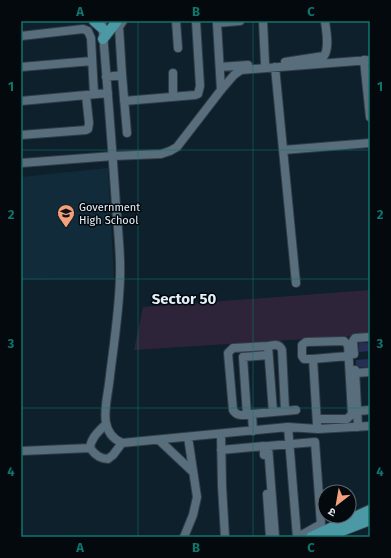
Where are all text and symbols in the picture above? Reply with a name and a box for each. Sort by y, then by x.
text: A [75,4,84,19]
text: B [192,4,200,19]
text: C [307,4,315,19]
text: 1 [8,79,14,94]
text: 1 [377,79,383,94]
place label: Government High School [79,201,140,227]
school or university icon: Government High School [56,203,76,228]
text: 2 [8,207,15,222]
text: 2 [377,207,384,222]
district label: Sector 50 [152,290,217,308]
text: 3 [7,336,15,351]
text: 3 [376,336,384,351]
text: 4 [7,464,15,479]
text: 4 [376,464,384,479]
north arrow [317,484,357,524]
text: उ [326,505,338,519]
text: A [75,540,84,555]
text: B [192,540,200,555]
text: C [307,540,315,555]

